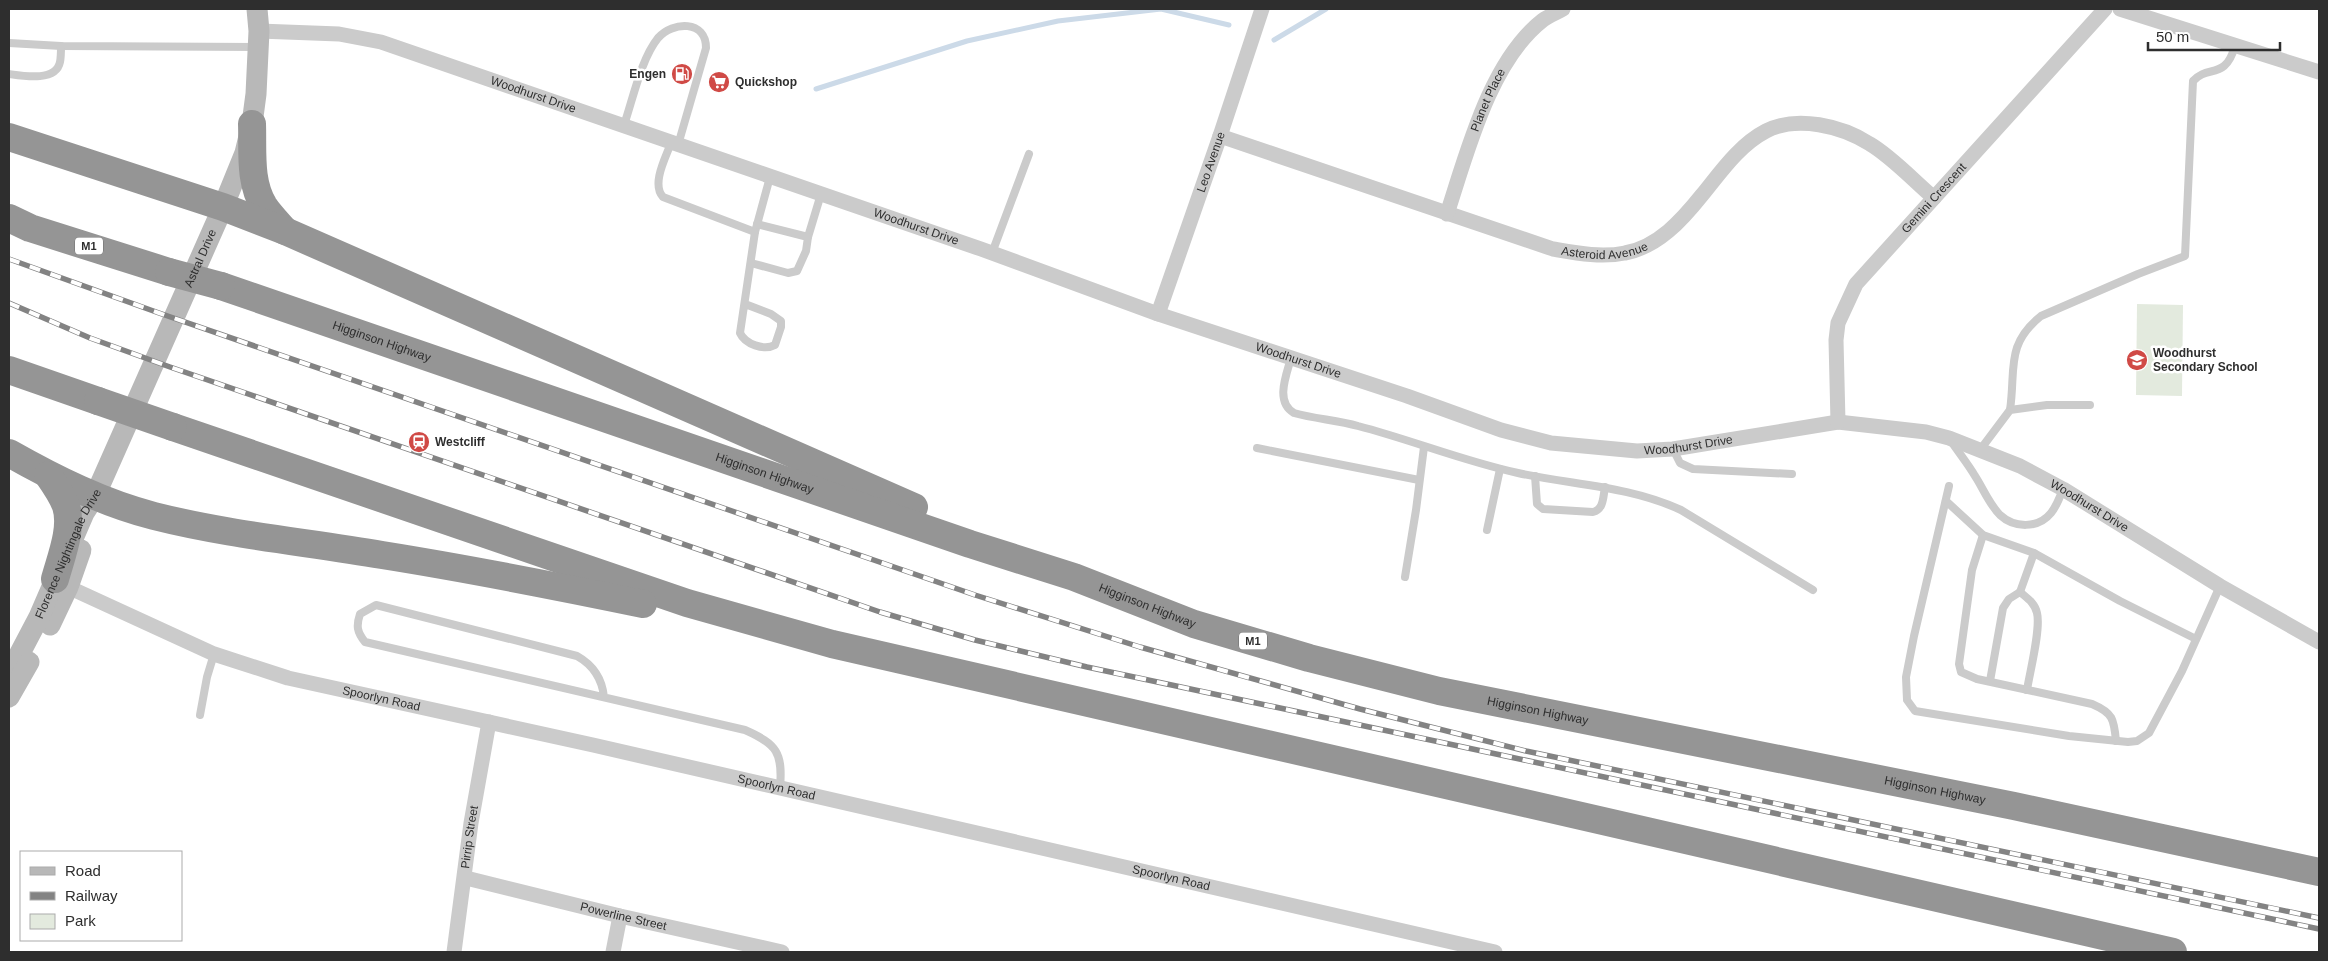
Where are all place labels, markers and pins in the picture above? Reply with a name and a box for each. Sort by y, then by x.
fuel station icon: Engen [670,62,694,86]
place label: Engen [629,67,666,81]
supermarket icon: Quickshop [707,70,731,94]
place label: Quickshop [735,75,797,89]
place label: Woodhurst Secondary School [2153,346,2258,374]
school or university icon: Woodhurst Secondary School [2125,348,2149,372]
station icon: Westcliff [407,430,431,454]
place label: Westcliff [435,435,486,449]

